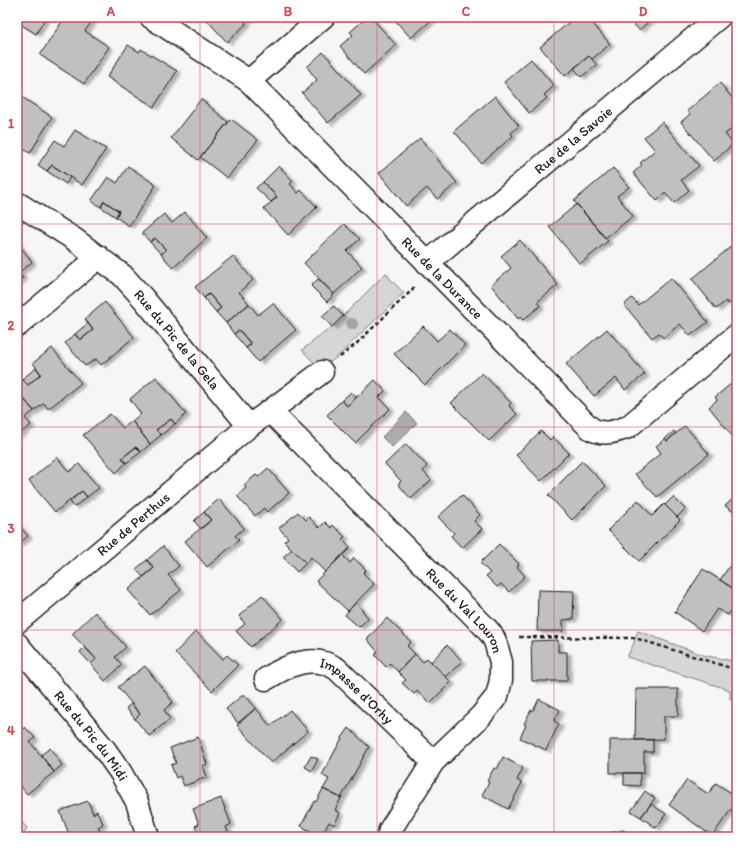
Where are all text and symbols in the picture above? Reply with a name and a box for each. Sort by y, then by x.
text: A [106,4,116,19]
text: B [284,4,293,19]
text: C [462,4,471,19]
text: D [639,4,648,19]
street label: Rue de la Savoie [531,102,616,178]
text: 1 [8,116,14,131]
street label: Rue de la Durance [398,233,486,323]
street label: Rue du Pic de la Gela [130,286,223,393]
text: 2 [8,318,15,333]
street label: Rue de Perthus [94,489,173,560]
text: 3 [7,521,15,536]
street label: Rue du Val Louron [422,565,506,655]
street label: Impasse d'Orhy [318,654,397,728]
street label: Rue du Pic du Midi [50,687,132,784]
text: 4 [7,723,15,738]

